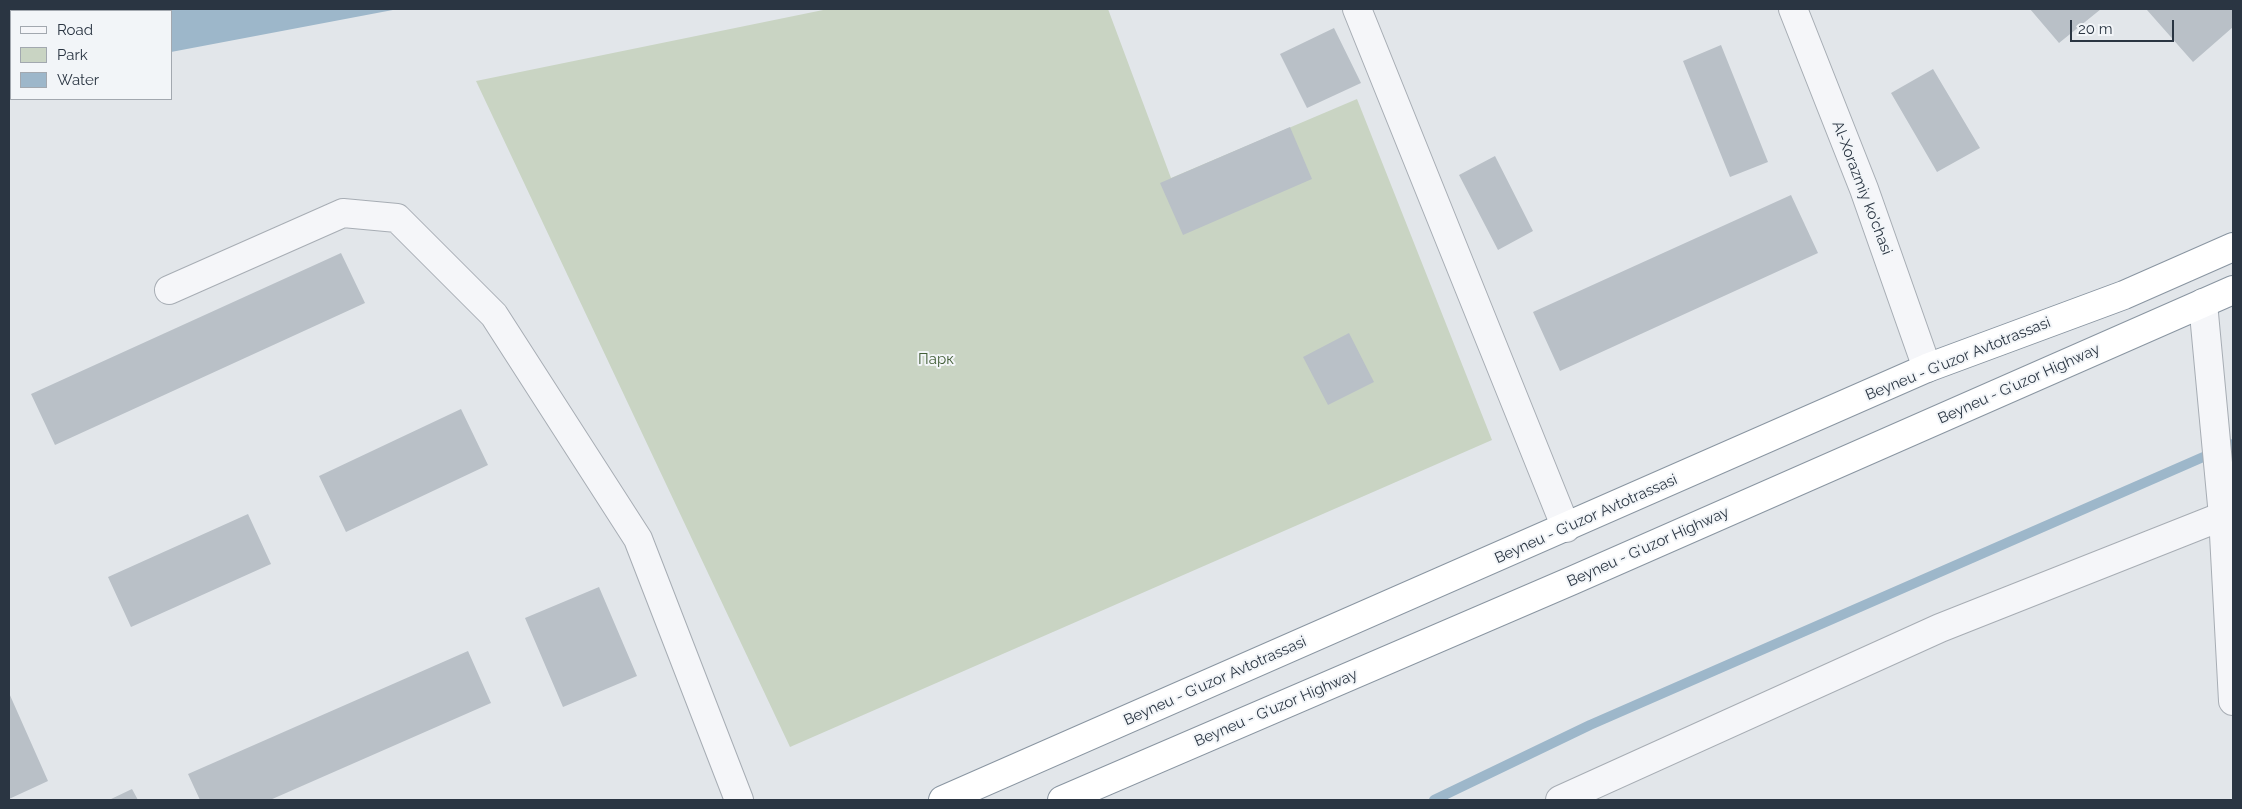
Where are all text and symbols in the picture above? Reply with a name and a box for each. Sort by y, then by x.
legend [10,10,172,100]
scale bar [2072,10,2176,42]
text: 20 m [2078,20,2113,38]
text: Road [57,21,93,39]
text: Park [57,46,88,64]
text: Water [57,71,99,89]
street label: Al-Xorazmiy ko'chasi [1828,118,1896,258]
street label: Beyneu - G'uzor Avtotrassasi [1863,314,2053,404]
street label: Beyneu - G'uzor Highway [1935,340,2103,428]
park label: Парк [918,350,954,368]
street label: Beyneu - G'uzor Avtotrassasi [1492,471,1680,567]
street label: Beyneu - G'uzor Highway [1564,503,1732,591]
street label: Beyneu - G'uzor Avtotrassasi [1121,633,1309,729]
street label: Beyneu - G'uzor Highway [1192,665,1360,751]

